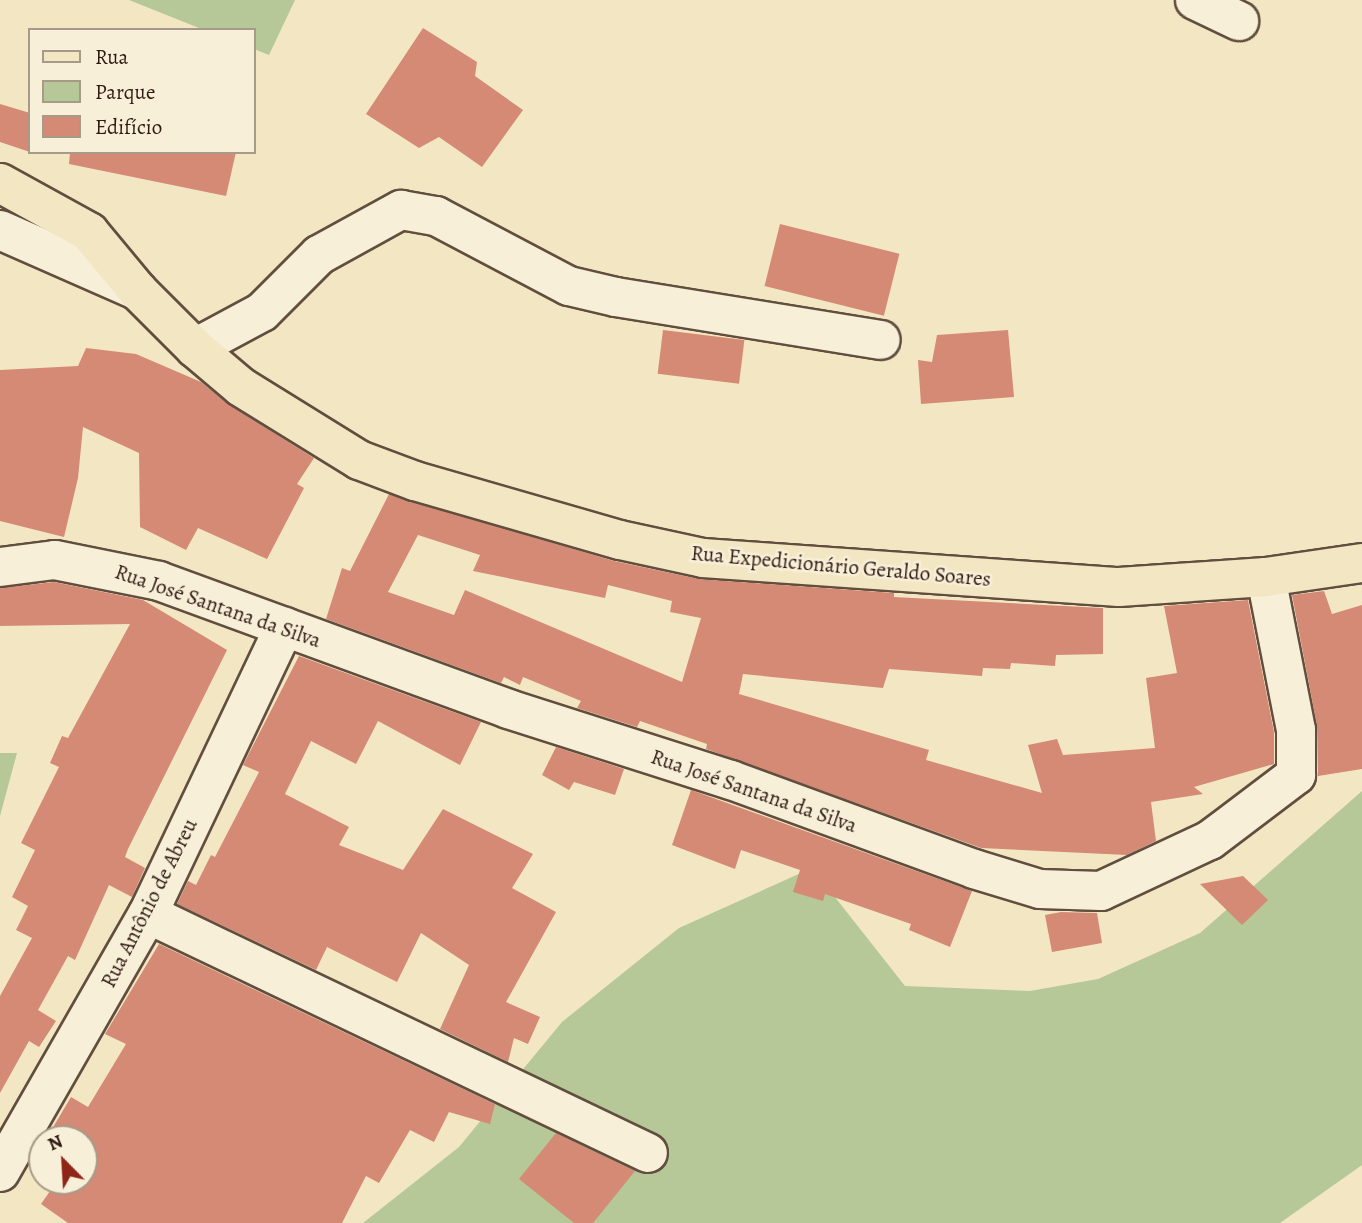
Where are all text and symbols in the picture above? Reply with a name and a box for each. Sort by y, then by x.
legend [28,28,256,154]
text: Rua [95,43,128,71]
text: Parque [95,78,155,106]
text: Edifício [95,113,162,141]
street label: Rua Expedicionário Geraldo Soares [690,540,992,592]
street label: Rua José Santana da Silva [112,559,324,653]
street label: Rua José Santana da Silva [648,744,860,838]
street label: Rua Antônio de Abreu [95,814,203,992]
north arrow [28,1125,98,1195]
text: N [44,1128,67,1157]

